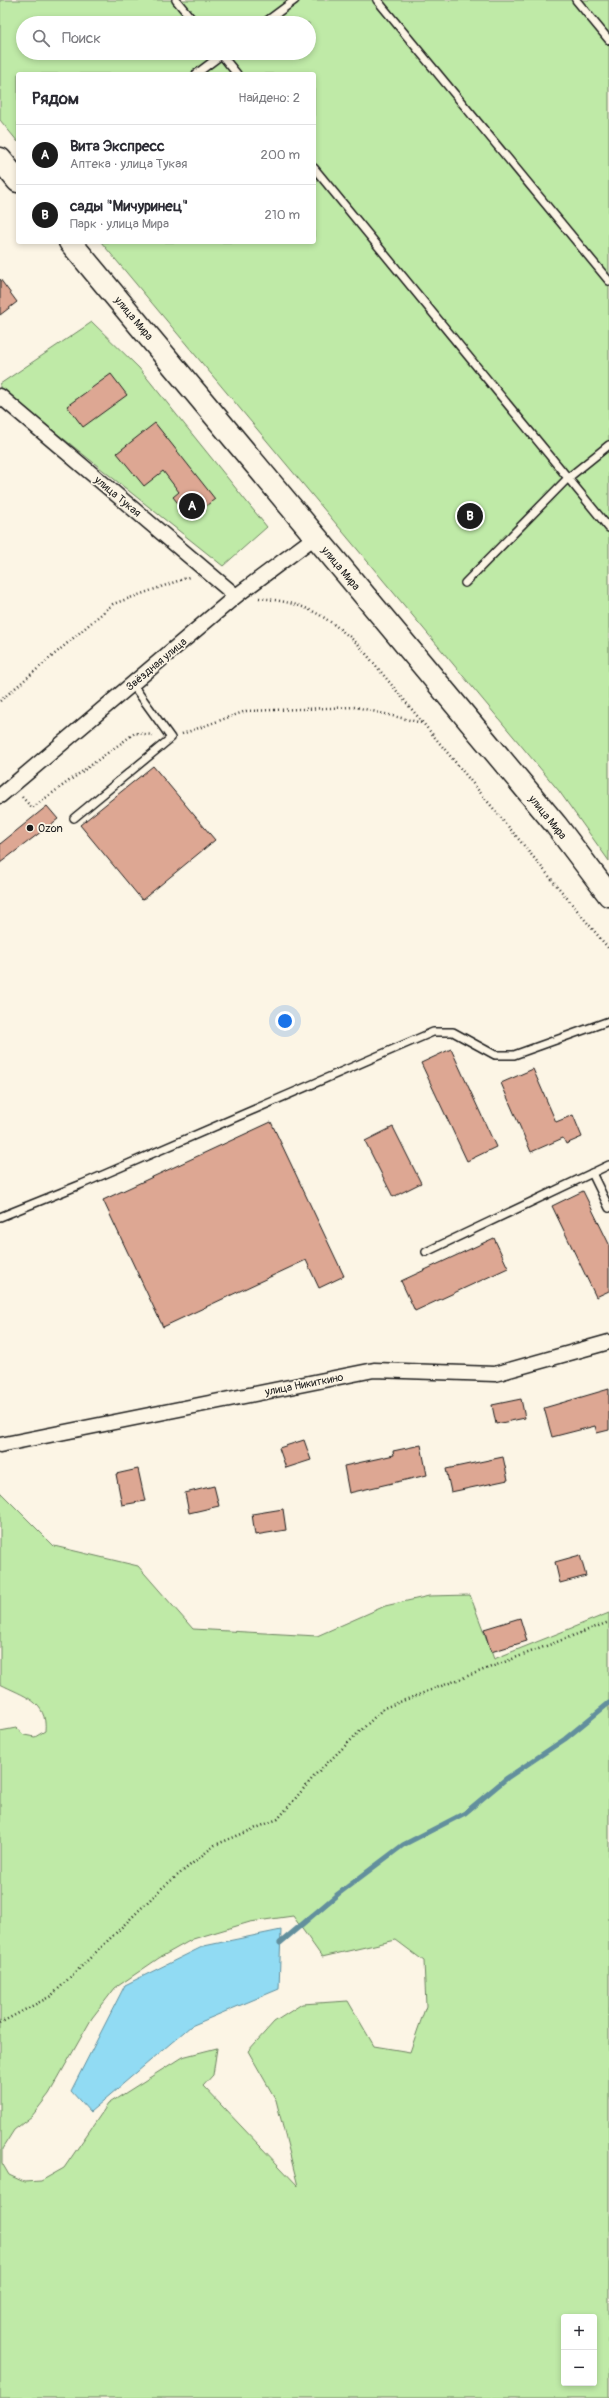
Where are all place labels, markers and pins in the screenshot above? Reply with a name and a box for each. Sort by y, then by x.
pin: A [179,491,205,521]
pin: B [457,501,483,531]
place label: Ozon [38,822,63,835]
marker: Ozon [25,823,35,833]

